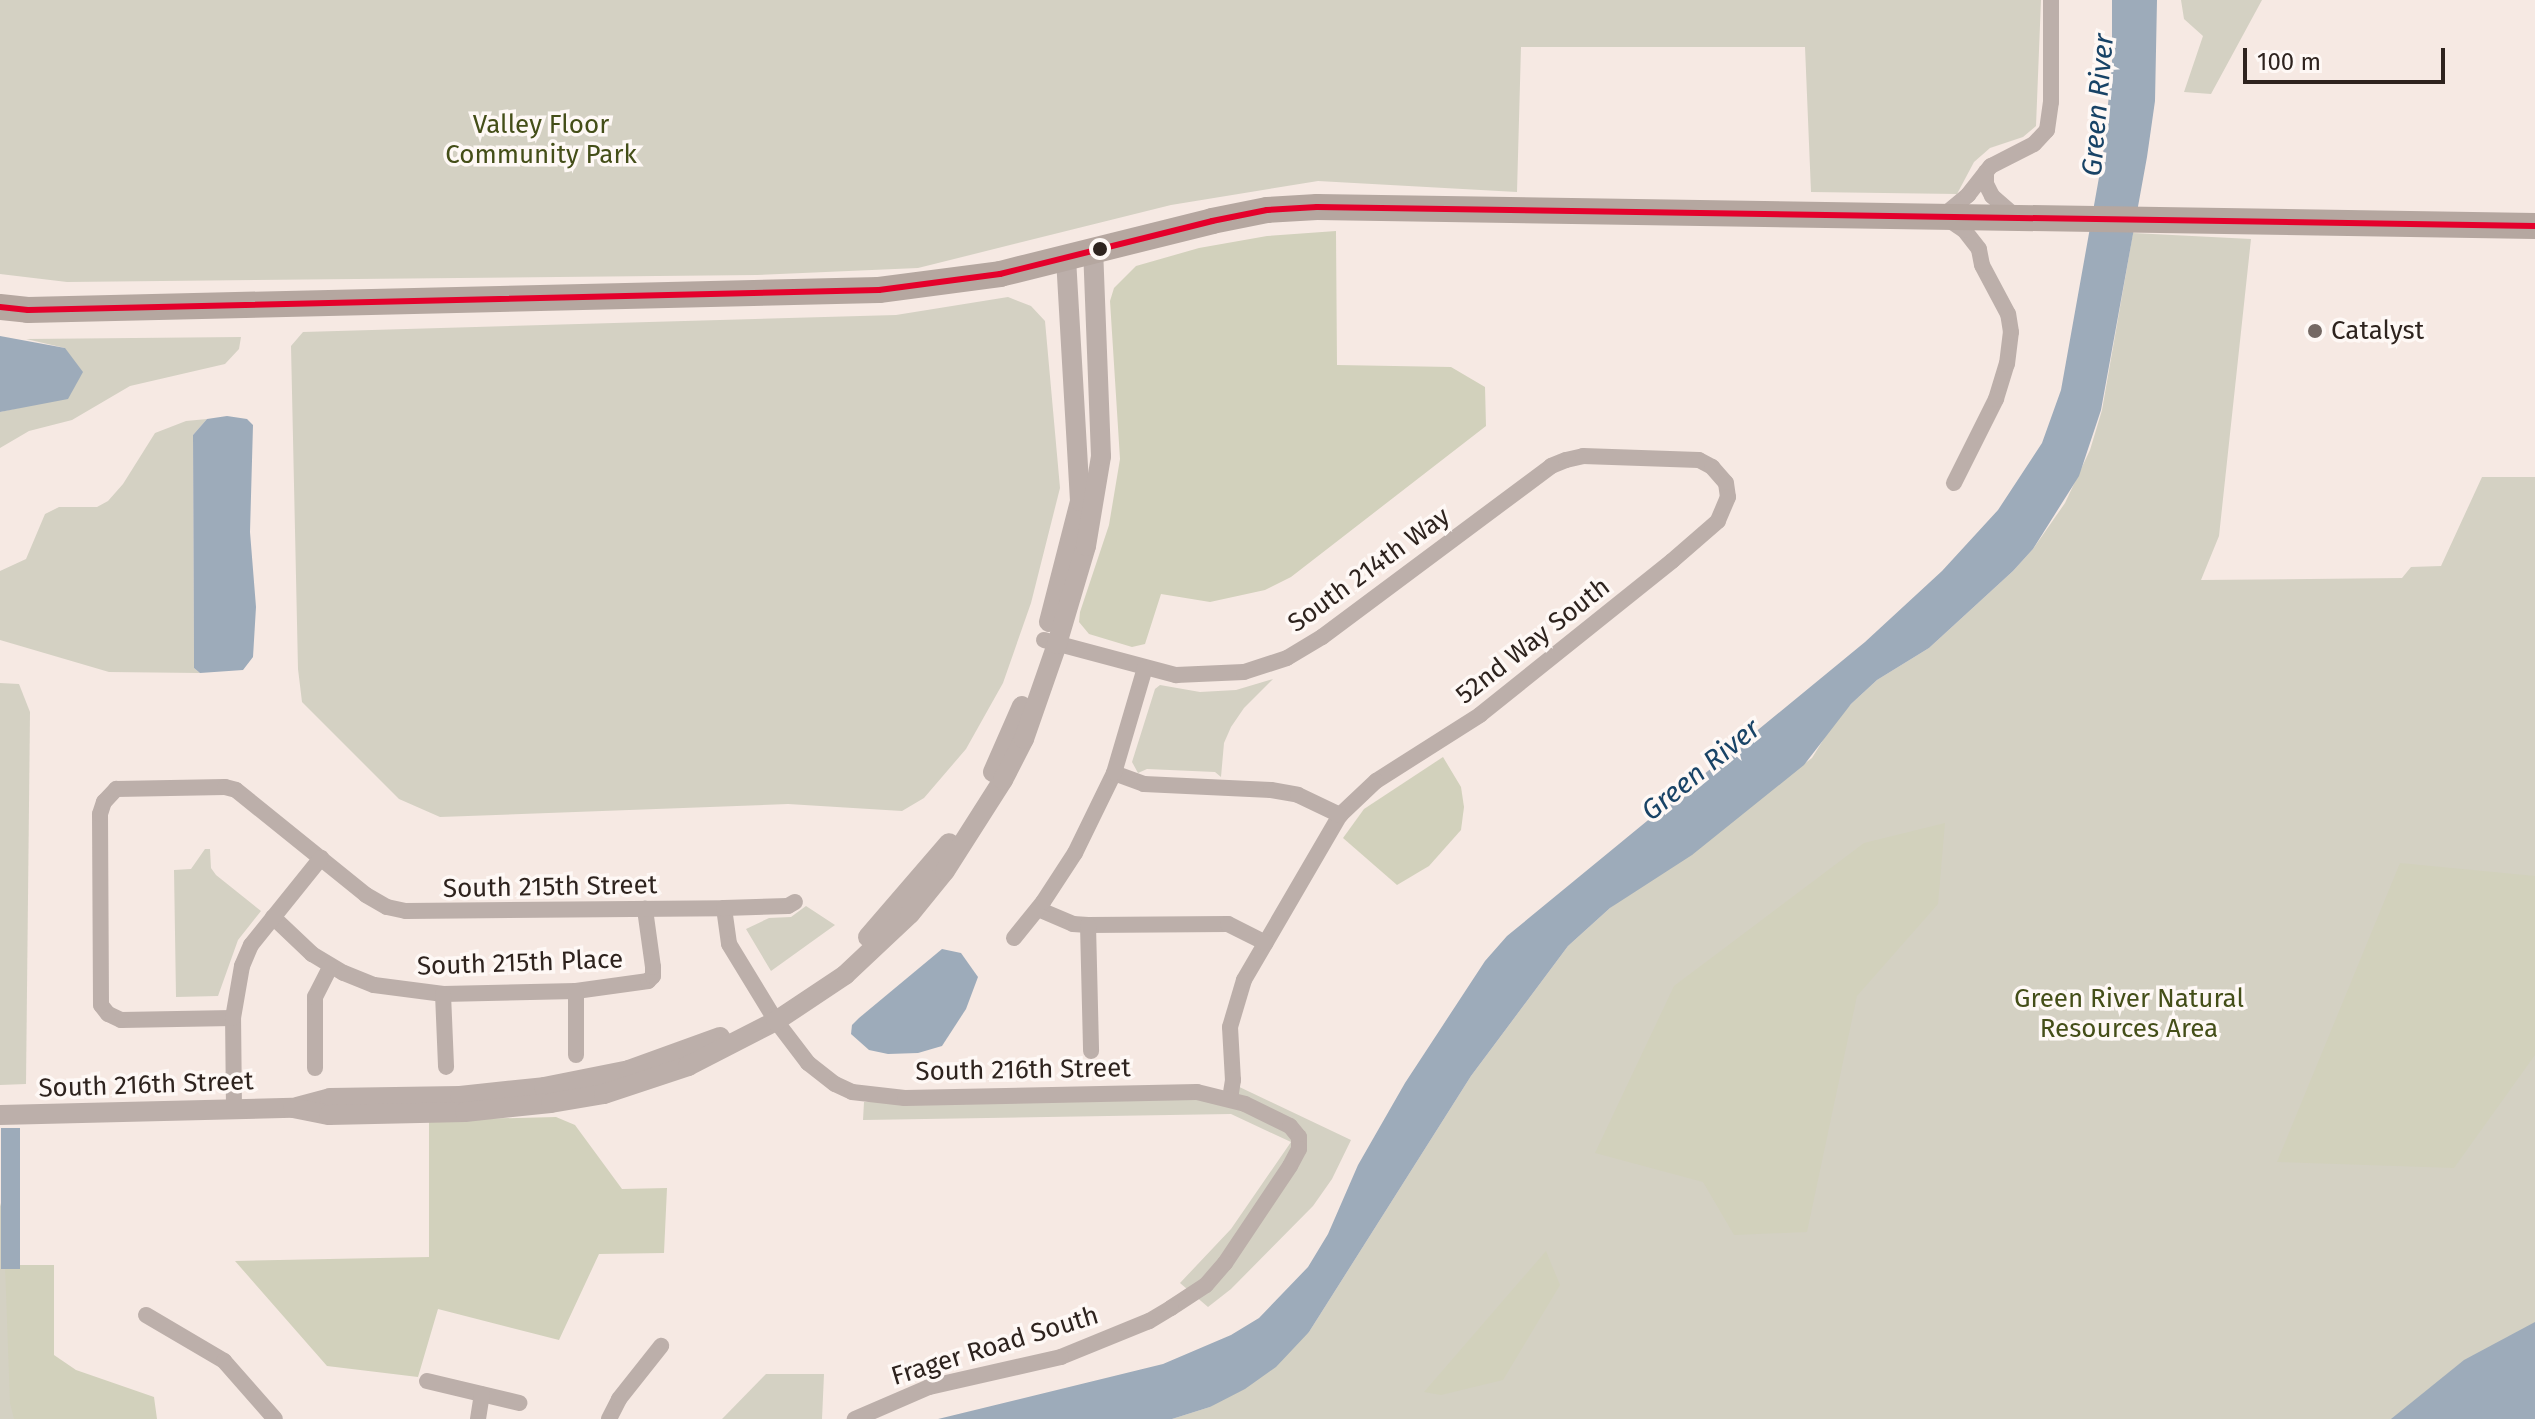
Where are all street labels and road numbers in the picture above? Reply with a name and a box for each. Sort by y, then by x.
street label: South 214th Way [1282,501,1456,639]
street label: 52nd Way South [1450,571,1616,711]
street label: South 215th Street [443,870,657,904]
street label: South 215th Place [416,944,624,982]
street label: South 216th Street [915,1053,1131,1087]
street label: South 216th Street [38,1066,254,1104]
street label: Frager Road South [888,1300,1102,1392]

